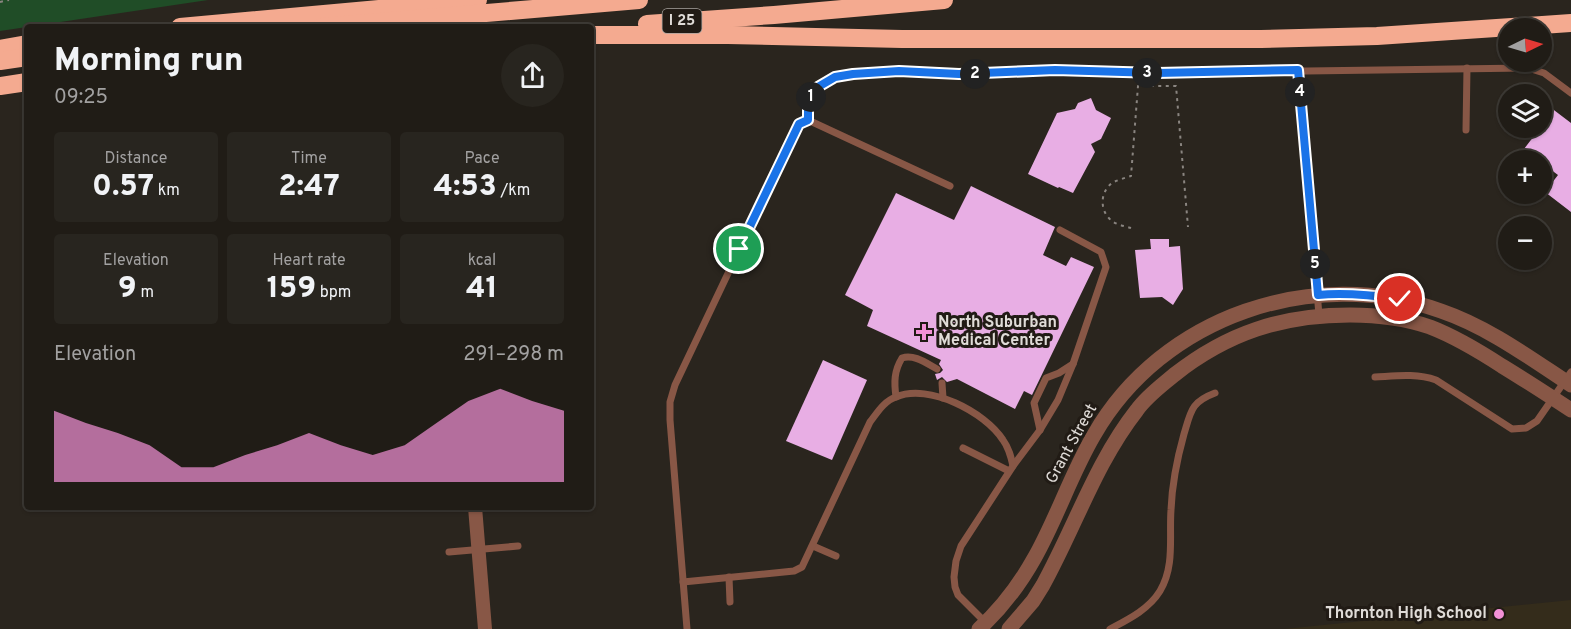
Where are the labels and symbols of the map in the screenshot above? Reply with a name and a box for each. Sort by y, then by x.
road number: I 25 [662,9,702,33]
north arrow [1498,18,1552,72]
pin: 3 [1132,58,1162,88]
pin: 2 [960,59,990,89]
pin: 4 [1285,77,1315,107]
pin: 1 [796,82,826,112]
pin [713,223,764,274]
pin: 5 [1300,249,1330,279]
pin [1374,273,1425,324]
place label: North Suburban Medical Center [938,313,1057,351]
marker: North Suburban Medical Center [915,323,933,341]
street label: Grant Street [1042,401,1102,487]
place label: Thornton High School [1325,604,1487,624]
marker: Thornton High School [1492,607,1506,621]

